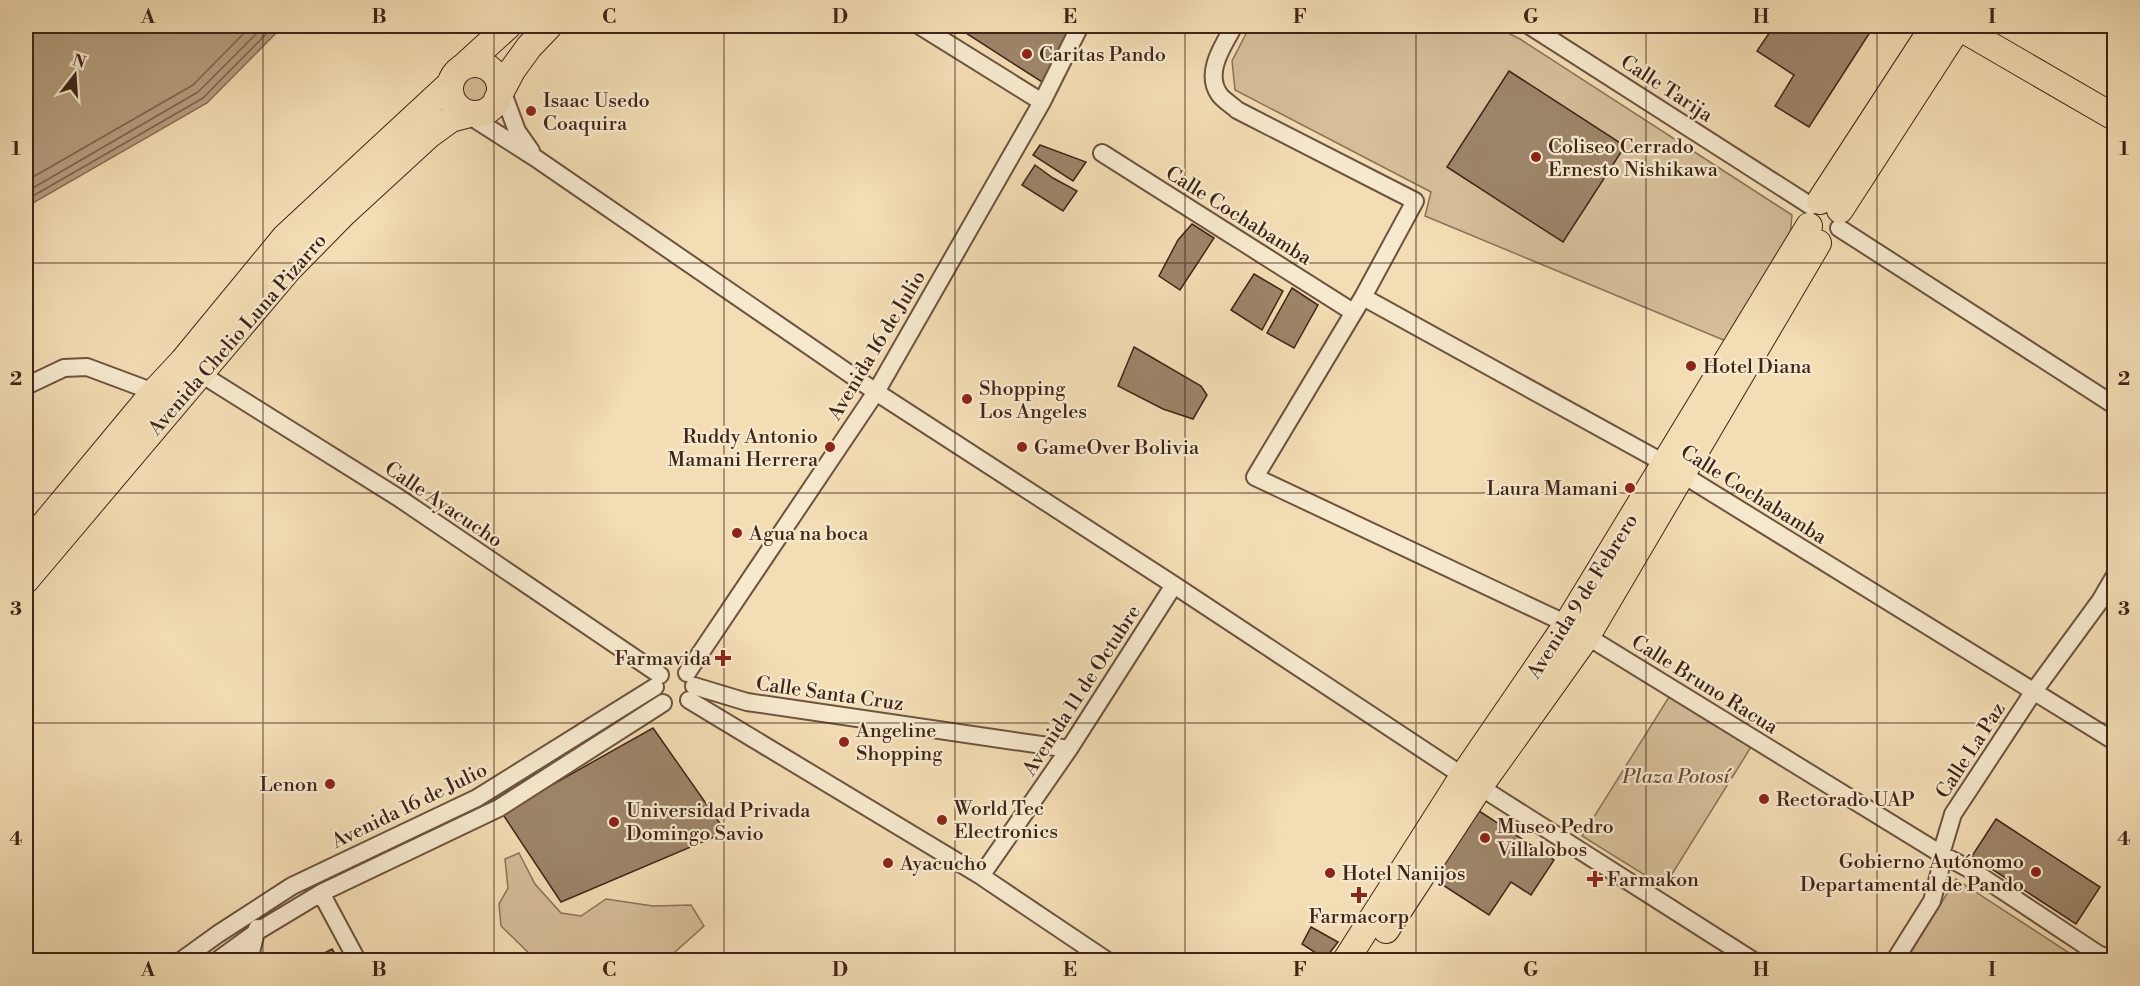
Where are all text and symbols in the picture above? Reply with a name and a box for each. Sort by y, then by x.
text: A [140,5,156,30]
text: B [371,5,387,30]
text: C [602,5,616,30]
text: D [832,5,848,30]
text: E [1063,5,1077,30]
text: F [1293,5,1307,30]
text: G [1523,5,1539,30]
text: H [1753,5,1770,30]
text: I [1988,5,1996,30]
place label: Caritas Pando [1039,43,1166,68]
north arrow [45,45,105,105]
marker: Caritas Pando [1020,47,1034,61]
text: N [70,50,88,73]
street label: Calle Tarija [1615,50,1718,129]
place label: Isaac Usedo Coaquira [543,89,650,137]
marker: Isaac Usedo Coaquira [524,104,538,118]
place label: Coliseo Cerrado Ernesto Nishikawa [1548,135,1719,183]
text: 1 [11,137,21,162]
text: 1 [2119,137,2129,162]
marker: Coliseo Cerrado Ernesto Nishikawa [1529,150,1543,164]
street label: Calle Cochabamba [1161,161,1317,272]
street label: Avenida Chelio Luna Pizarro [143,229,333,442]
street label: Avenida 16 de Julio [822,266,932,426]
place label: Hotel Diana [1703,355,1812,380]
marker: Hotel Diana [1684,359,1698,373]
text: 2 [10,367,22,392]
text: 2 [2118,367,2130,392]
place label: Shopping Los Angeles [979,377,1087,425]
marker: Shopping Los Angeles [960,392,974,406]
place label: Ruddy Antonio Mamani Herrera [668,425,819,473]
place label: GameOver Bolivia [1034,436,1200,461]
marker: Ruddy Antonio Mamani Herrera [823,440,837,454]
marker: GameOver Bolivia [1015,440,1029,454]
street label: Calle Cochabamba [1676,440,1832,551]
street label: Calle Ayacucho [379,457,507,554]
place label: Laura Mamani [1486,477,1618,502]
marker: Laura Mamani [1623,481,1637,495]
street label: Avenida 9 de Febrero [1522,510,1644,685]
place label: Agua na boca [748,522,869,547]
marker: Agua na boca [730,526,744,540]
text: 3 [10,597,22,622]
text: 3 [2118,597,2130,622]
street label: Avenida 11 de Octubre [1017,601,1147,782]
street label: Calle Bruno Racua [1626,630,1783,741]
place label: Farmavida [614,647,712,672]
marker: Farmavida [716,651,730,665]
street label: Calle Santa Cruz [754,672,905,717]
street label: Calle La Paz [1931,698,2012,804]
place label: Angeline Shopping [855,719,943,767]
marker: Angeline Shopping [837,735,851,749]
street label: Avenida 16 de Julio [327,758,492,855]
park label: Plaza Potosí [1621,765,1733,790]
place label: Lenon [260,773,318,798]
marker: Lenon [323,777,337,791]
place label: Rectorado UAP [1776,788,1915,813]
marker: Rectorado UAP [1757,792,1771,806]
place label: World Tec Electronics [953,797,1058,845]
place label: Universidad Privada Domingo Savio [626,799,811,847]
marker: World Tec Electronics [935,813,949,827]
marker: Universidad Privada Domingo Savio [607,815,621,829]
place label: Museo Pedro Villalobos [1496,815,1614,863]
text: 4 [9,827,23,852]
text: 4 [2117,827,2131,852]
marker: Museo Pedro Villalobos [1478,831,1492,845]
place label: Gobierno Autónomo Departamental de Pando [1800,850,2024,898]
place label: Ayacucho [899,852,987,877]
marker: Ayacucho [881,856,895,870]
place label: Hotel Nanijos [1342,862,1466,887]
marker: Gobierno Autónomo Departamental de Pando [2029,865,2043,879]
marker: Hotel Nanijos [1323,866,1337,880]
place label: Farmakon [1607,868,1699,893]
marker: Farmakon [1588,872,1602,886]
marker: Farmacorp [1352,888,1366,902]
place label: Farmacorp [1309,905,1409,930]
text: A [140,958,156,983]
text: B [371,958,387,983]
text: C [602,958,616,983]
text: D [832,958,848,983]
text: E [1063,958,1077,983]
text: F [1293,958,1307,983]
text: G [1523,958,1539,983]
text: H [1753,958,1770,983]
text: I [1988,958,1996,983]

